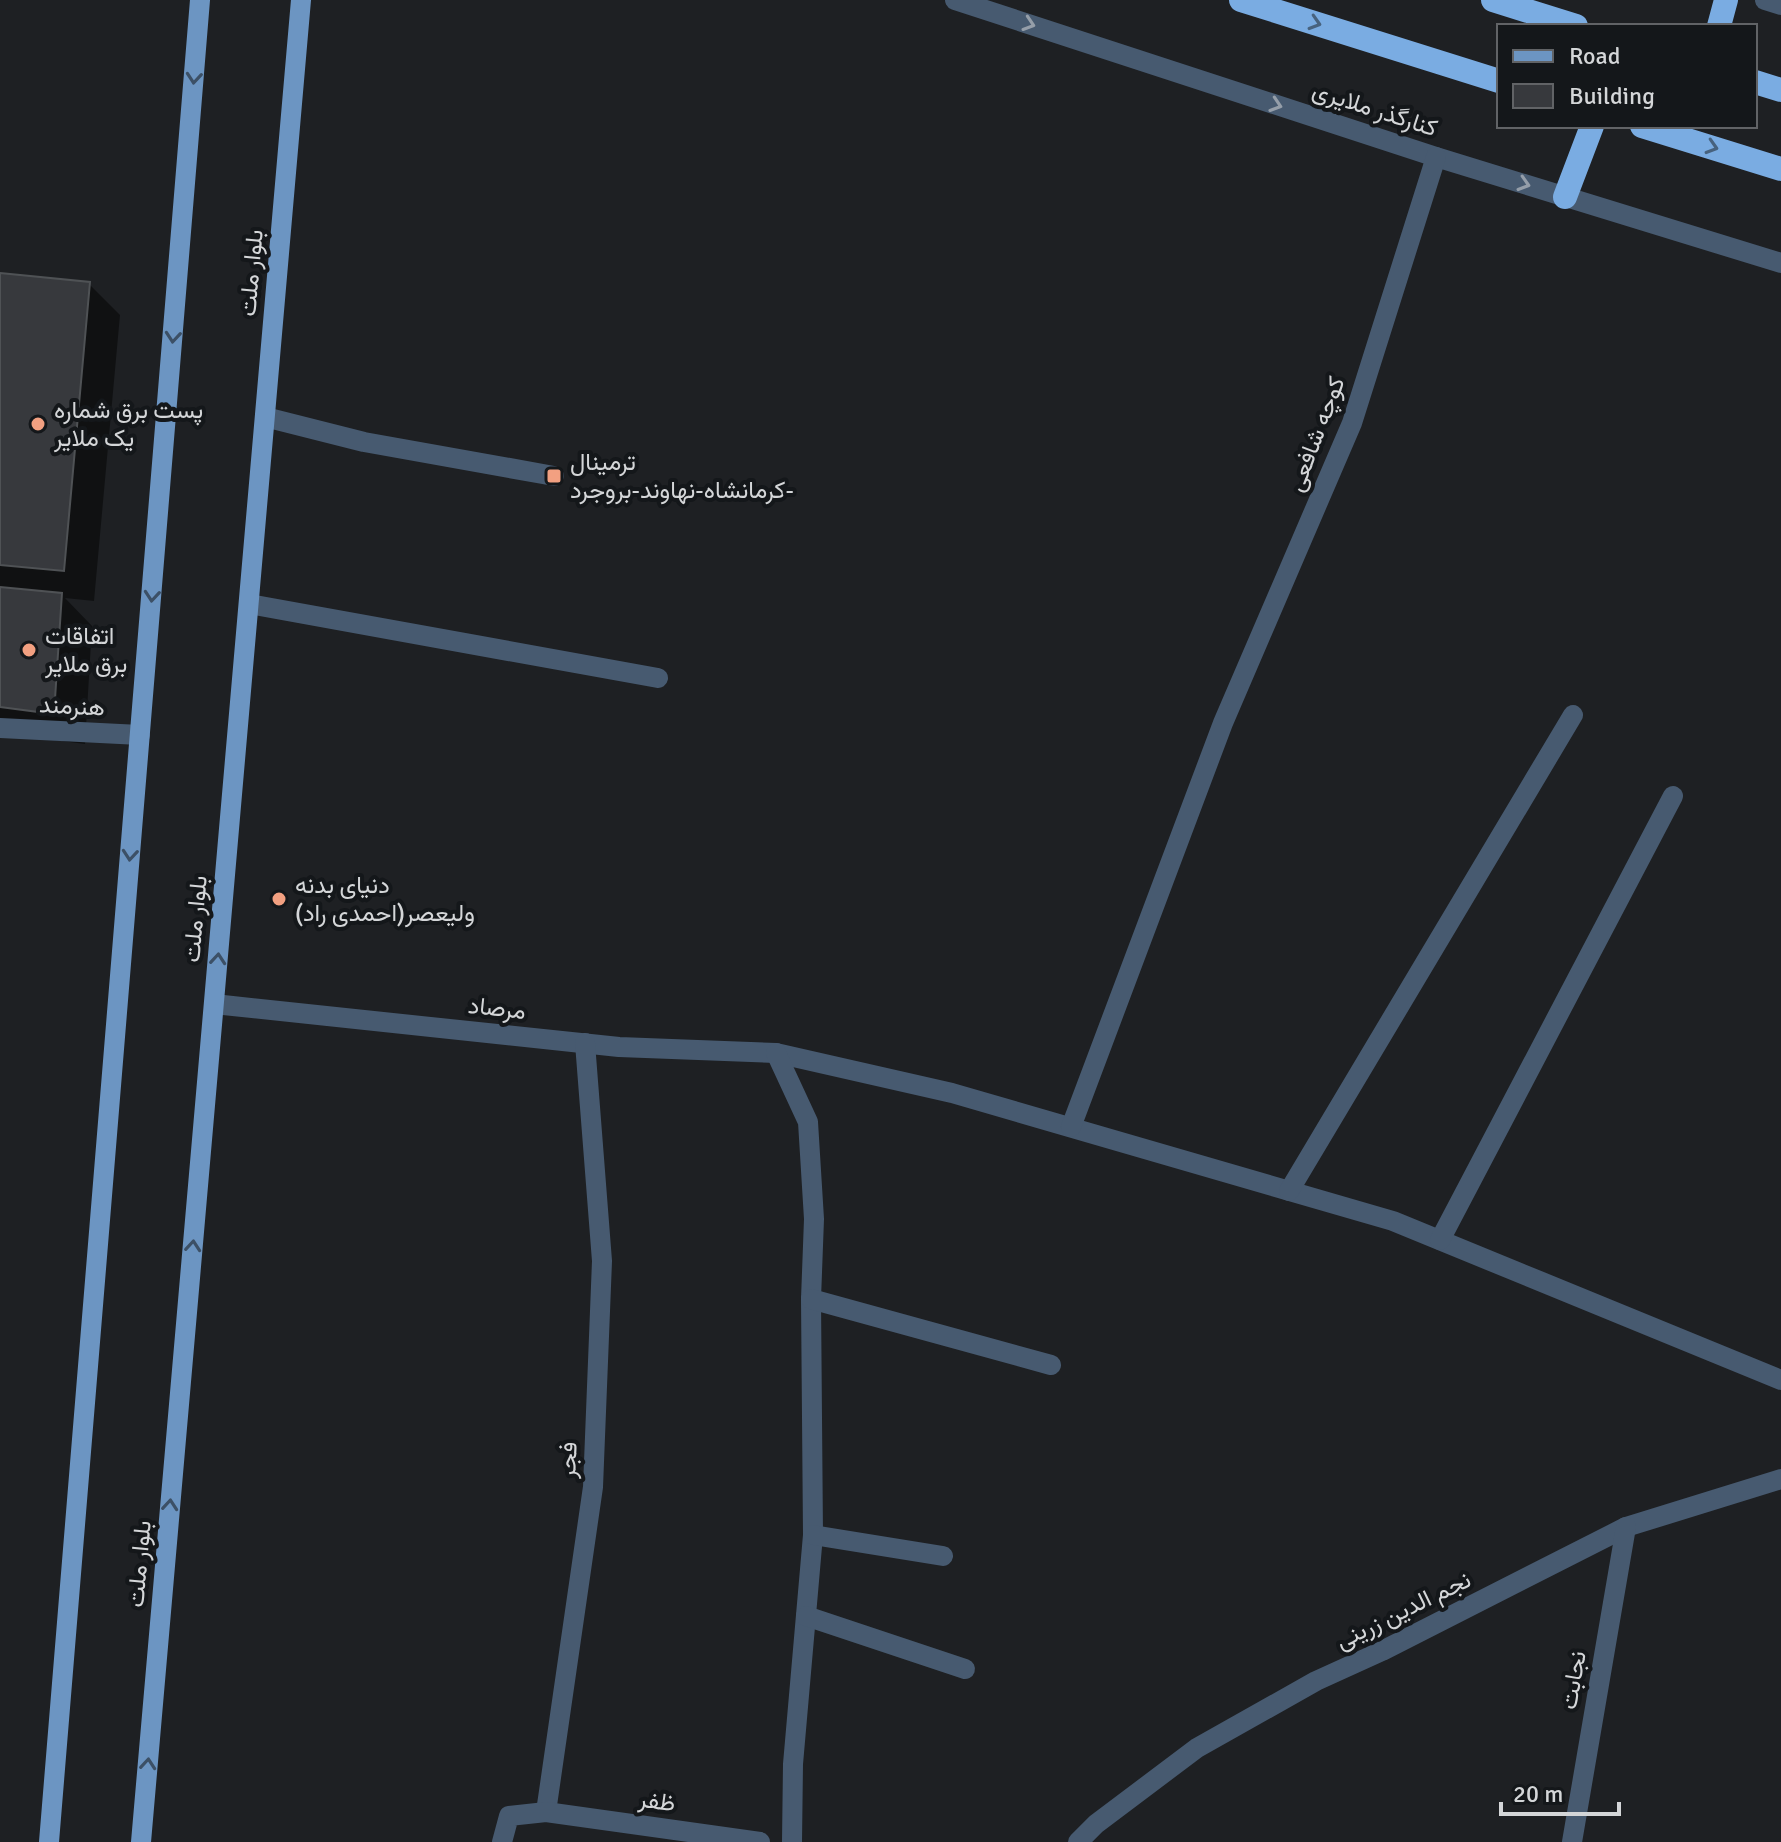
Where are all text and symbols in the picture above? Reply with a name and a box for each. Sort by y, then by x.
one-way arrow [1307,14,1321,30]
one-way arrow [1022,15,1035,31]
legend [1497,24,1757,128]
text: Road [1569,41,1620,71]
one-way arrow [186,72,203,85]
street label: کنارگذر ملایری [1309,75,1441,143]
text: Building [1569,81,1655,111]
one-way arrow [1269,95,1283,111]
one-way arrow [1704,138,1718,154]
one-way arrow [1517,175,1530,191]
street label: بلوار ملت [232,228,270,318]
one-way arrow [165,331,182,344]
street label: کوچه شافعی [1280,372,1353,496]
place label: پست برق شماره یک ملایر [53,395,203,453]
marker: پست برق شماره یک ملایر [29,415,47,433]
place label: ترمینال کرمانشاه-نهاوند-بروجرد- [570,447,794,505]
marker: ترمینال کرمانشاه-نهاوند-بروجرد- [545,467,563,485]
one-way arrow [143,590,160,603]
place label: اتفاقات برق ملایر [44,621,127,679]
marker: اتفاقات برق ملایر [20,641,38,659]
street label: هنرمند [38,689,106,723]
one-way arrow [122,849,139,862]
place label: دنیای بدنه ولیعصر(احمدی راد) [295,870,475,928]
street label: بلوار ملت [176,874,214,964]
marker: دنیای بدنه ولیعصر(احمدی راد) [270,890,288,908]
one-way arrow [209,952,226,965]
street label: مرصاد [467,990,527,1026]
one-way arrow [184,1239,201,1252]
street label: فجر [552,1441,584,1480]
one-way arrow [161,1498,178,1511]
street label: بلوار ملت [120,1519,158,1609]
street label: نجم الدین زرینی [1330,1564,1476,1657]
street label: نجابت [1553,1648,1593,1712]
one-way arrow [139,1757,156,1770]
scale bar [1501,1766,1619,1816]
text: 20 m [1513,1779,1563,1809]
street label: ظفر [636,1783,677,1818]

